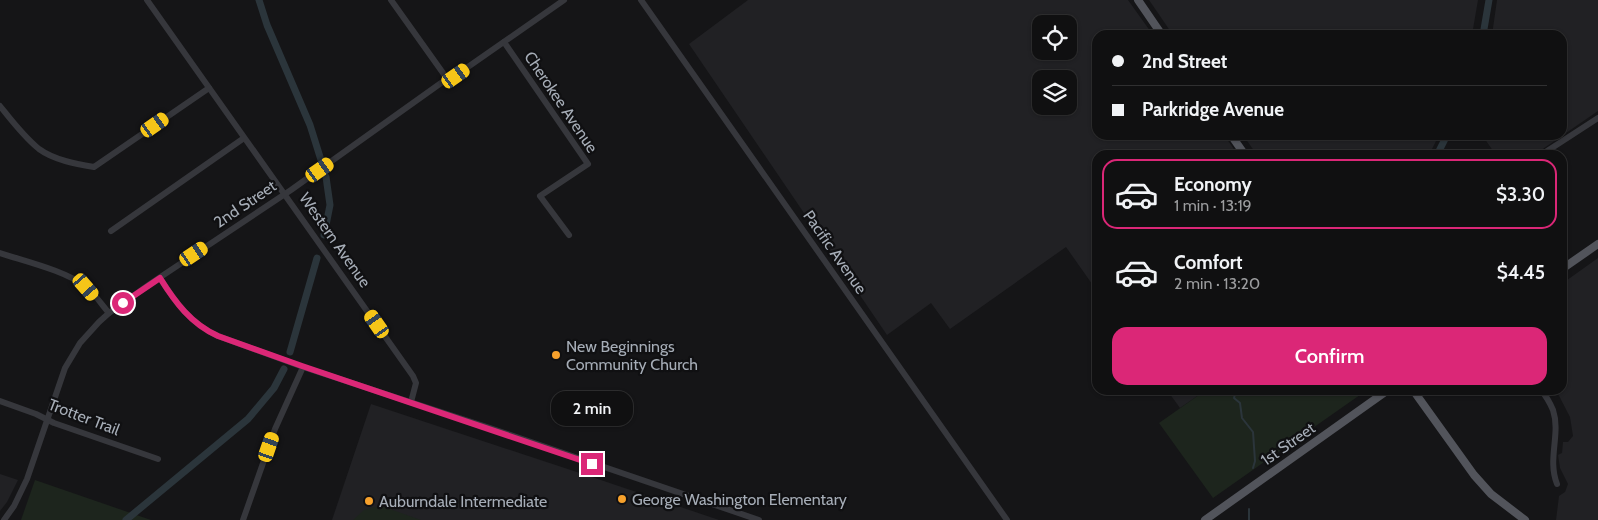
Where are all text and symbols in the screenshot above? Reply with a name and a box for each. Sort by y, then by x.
map controls [1032,15,1077,115]
button: locate [1032,15,1077,60]
street label: Cherokee Avenue [520,48,602,156]
text: 2nd Street [1142,50,1227,73]
car [439,61,472,91]
button: layers [1032,70,1077,115]
text: Parkridge Avenue [1142,98,1284,121]
car [138,110,171,140]
car [303,155,336,185]
icon: car [1114,172,1159,217]
text: Economy [1174,173,1252,196]
street label: 2nd Street [210,176,280,232]
text: $3.30 [1496,183,1545,206]
street label: Western Avenue [295,189,375,291]
text: 1 min · 13:19 [1174,196,1252,215]
street label: Pacific Avenue [799,207,871,297]
car [177,239,210,269]
icon: car [1114,250,1159,295]
text: Comfort [1174,251,1243,274]
text: $4.45 [1497,261,1545,284]
car [70,271,101,303]
text: 2 min · 13:20 [1174,274,1260,293]
route start [112,292,134,314]
car [362,307,391,341]
button: Confirm [1112,327,1547,385]
place label: New Beginnings Community Church [566,337,698,374]
marker: New Beginnings Community Church [550,349,562,361]
callout: 2 min [551,392,633,426]
street label: Trotter Trail [46,395,123,439]
text: 2 min [573,399,611,418]
street label: 1st Street [1257,418,1319,470]
car [257,430,280,464]
route end [581,453,603,475]
place label: George Washington Elementary [632,490,847,509]
place label: Auburndale Intermediate [379,492,547,511]
marker: George Washington Elementary [616,493,628,505]
marker: Auburndale Intermediate [363,495,375,507]

